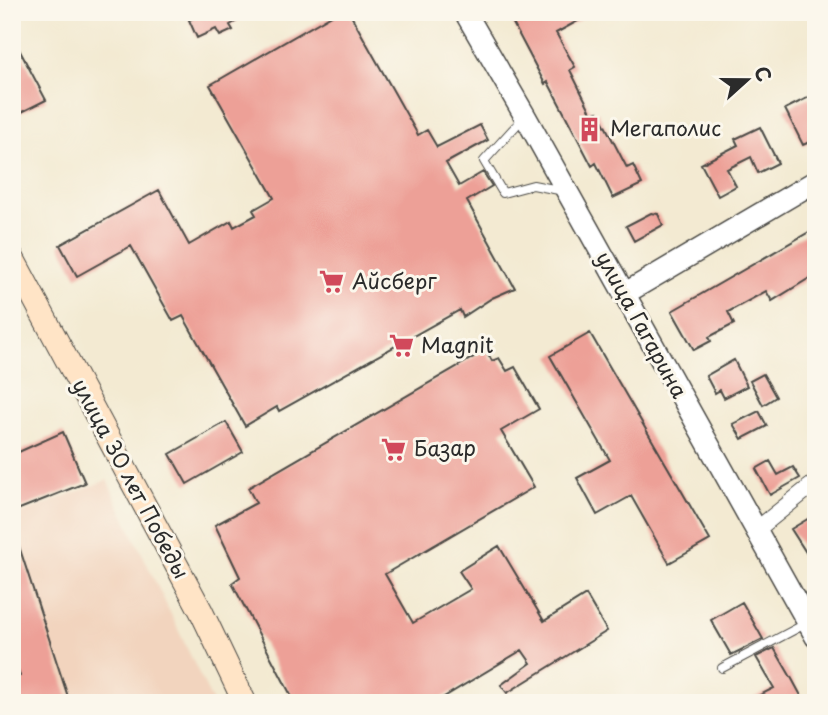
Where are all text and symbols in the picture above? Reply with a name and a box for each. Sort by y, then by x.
north arrow [712,46,782,116]
text: С [748,62,779,85]
place label: Мегаполис [610,111,721,143]
building icon: Мегаполис [576,115,604,143]
street label: улица Гагарина [589,245,697,404]
place label: Айсберг [352,264,437,296]
supermarket icon: Айсберг [318,268,346,296]
place label: Magnit [421,328,494,360]
supermarket icon: Magnit [387,332,415,360]
street label: улица 30 лет Победы [65,372,198,584]
place label: Базар [414,431,476,463]
supermarket icon: Базар [380,435,408,463]

